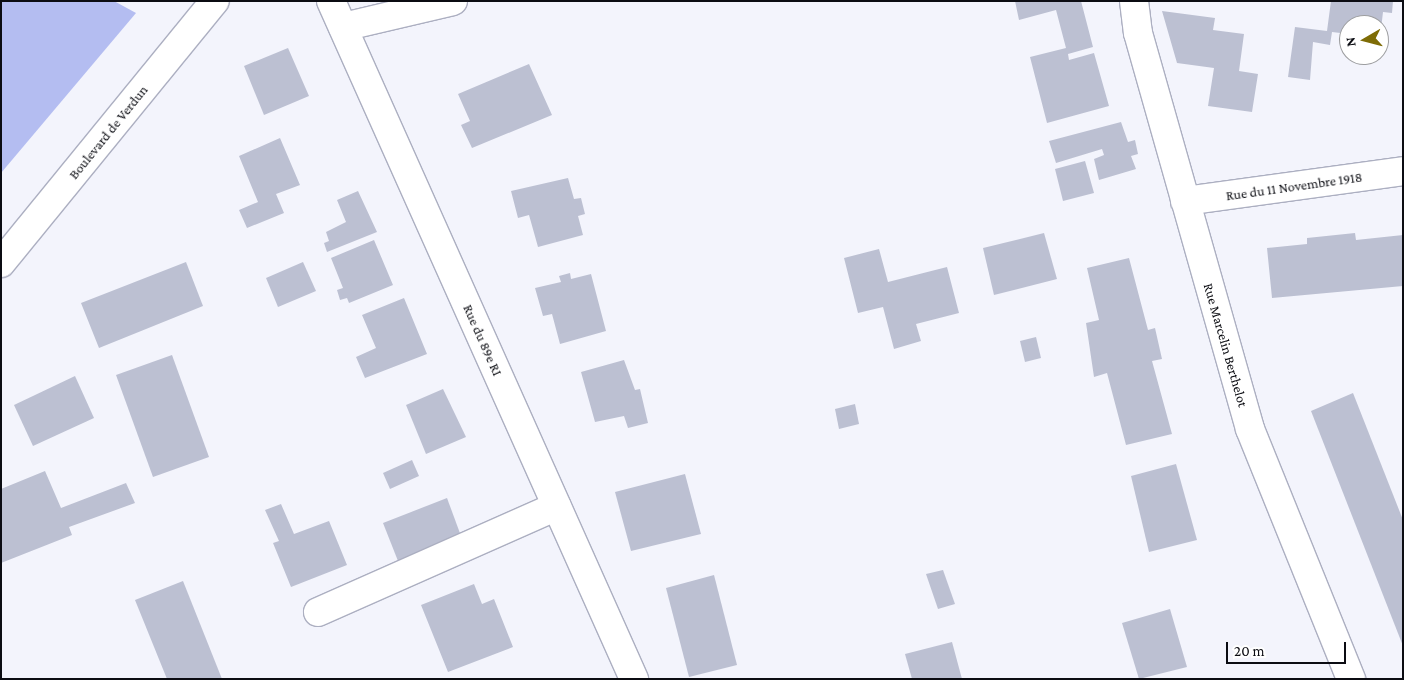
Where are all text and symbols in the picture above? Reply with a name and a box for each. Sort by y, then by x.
north arrow [1339,15,1389,65]
text: N [1342,36,1359,48]
street label: Boulevard de Verdun [65,82,151,182]
street label: Rue du 11 Novembre 1918 [1225,168,1363,204]
street label: Rue Marcelin Berthelot [1200,281,1252,409]
street label: Rue du 89e RI [460,302,506,378]
scale bar [1229,632,1349,664]
text: 20 m [1234,643,1265,659]

